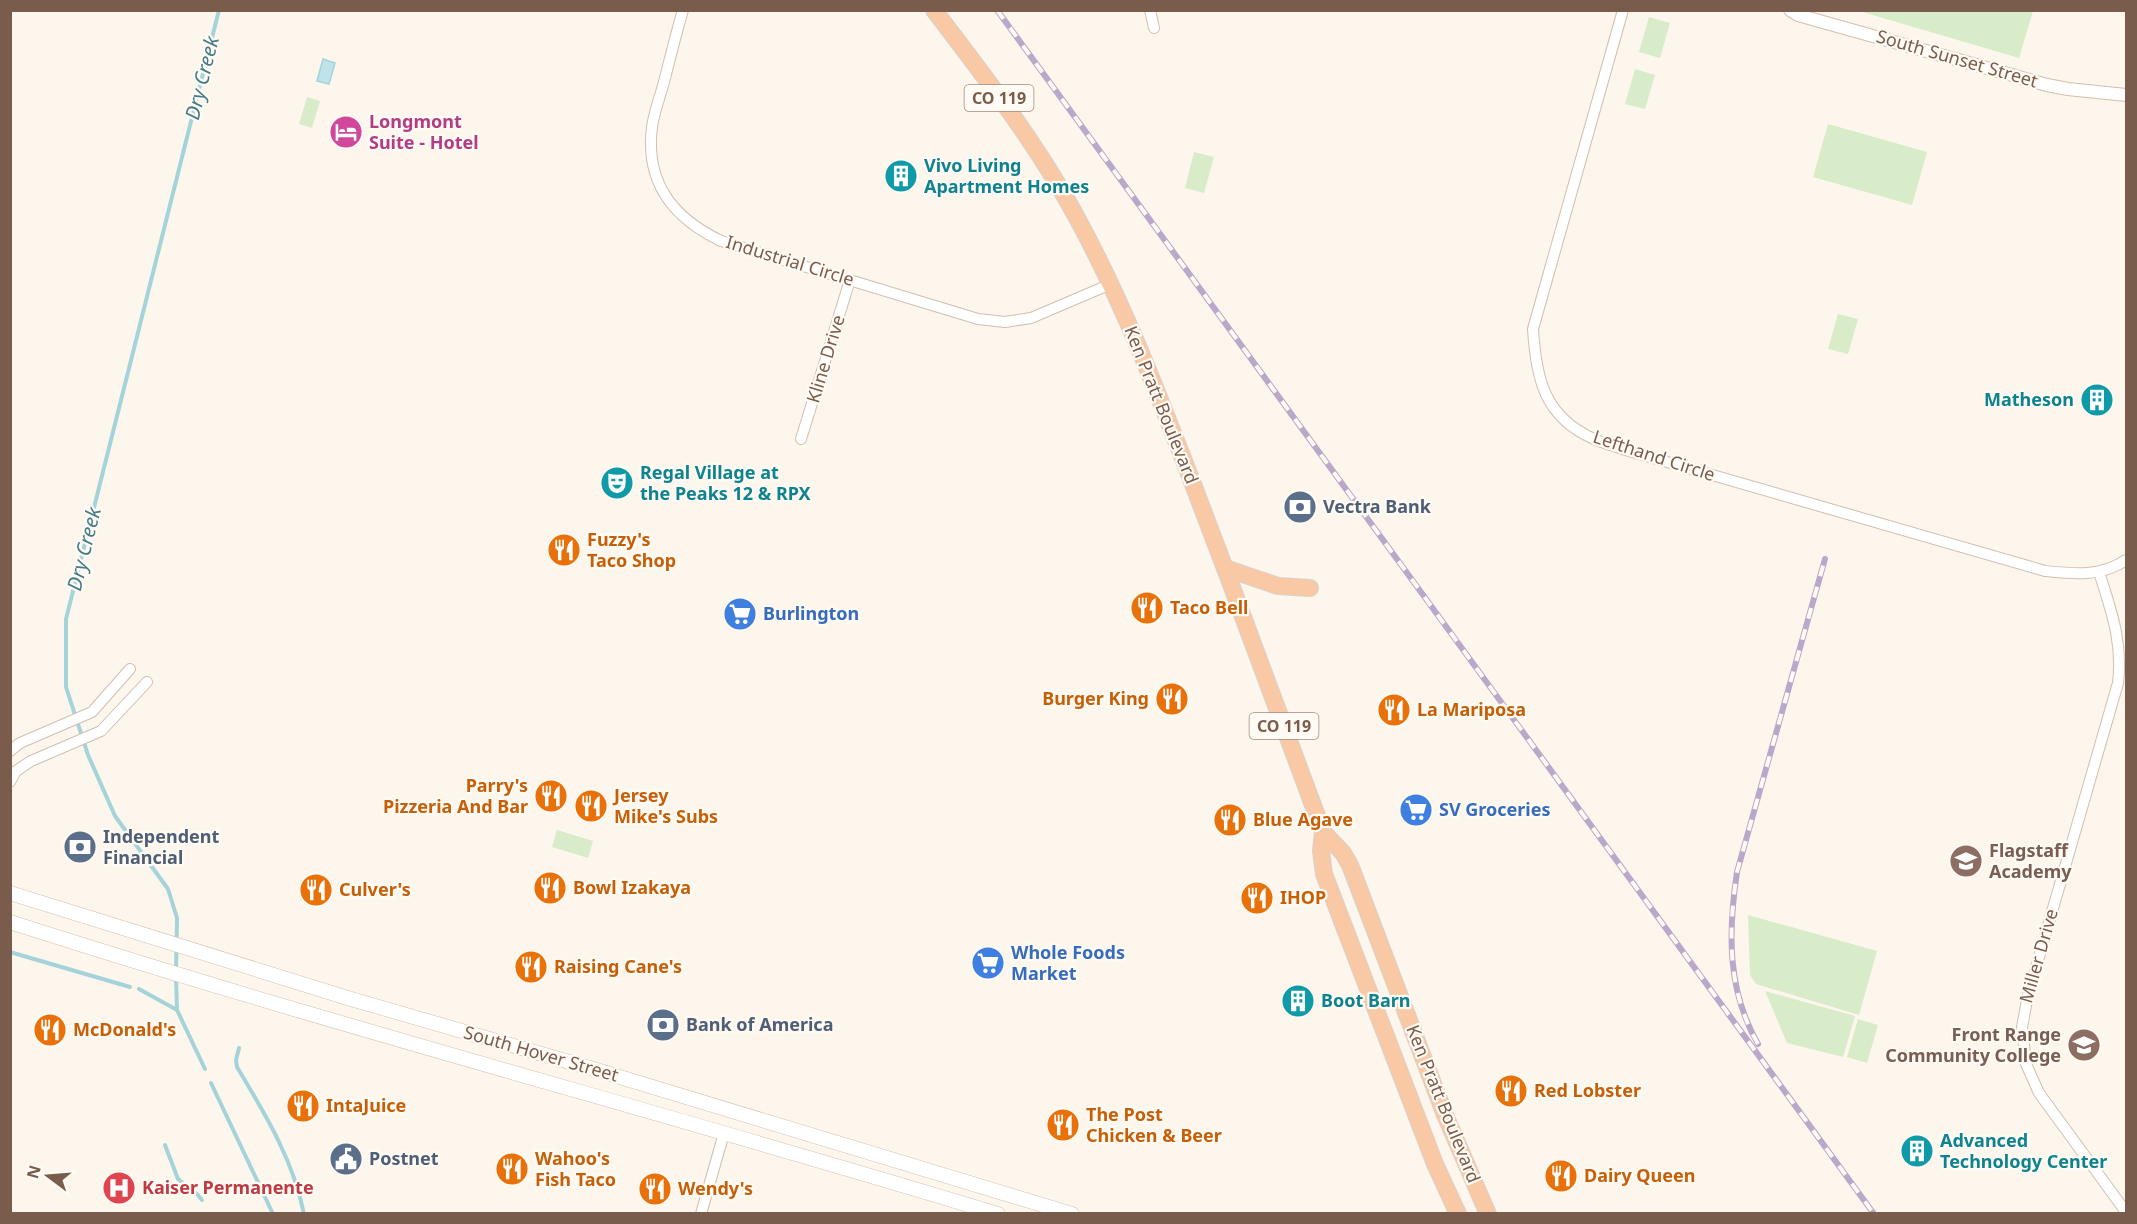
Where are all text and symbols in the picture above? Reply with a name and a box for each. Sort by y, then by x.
street label: South Sunset Street [1874,24,2041,93]
water label: Dry Creek [178,32,225,122]
road number: CO 119 [964,85,1034,111]
place label: Longmont Suite - Hotel [369,109,479,154]
hotel icon: Longmont Suite - Hotel [328,114,364,150]
place label: Vivo Living Apartment Homes [924,153,1089,198]
building icon: Vivo Living Apartment Homes [883,158,919,194]
street label: Industrial Circle [723,229,857,291]
street label: Kline Drive [800,312,850,406]
street label: Ken Pratt Boulevard [1119,322,1205,487]
building icon: Matheson [2079,382,2115,418]
place label: Matheson [1984,387,2074,411]
street label: Lefthand Circle [1590,424,1718,486]
place label: Regal Village at the Peaks 12 & RPX [640,460,811,505]
theatre icon: Regal Village at the Peaks 12 & RPX [599,465,635,501]
bank icon: Vectra Bank [1282,489,1318,525]
place label: Vectra Bank [1323,494,1432,518]
water label: Dry Creek [60,503,107,593]
place label: Fuzzy's Taco Shop [587,527,676,572]
restaurant icon: Fuzzy's Taco Shop [546,532,582,568]
restaurant icon: Taco Bell [1129,590,1165,626]
place label: Taco Bell [1170,595,1248,619]
supermarket icon: Burlington [722,596,758,632]
place label: Burlington [763,601,859,625]
restaurant icon: Burger King [1154,681,1190,717]
place label: Burger King [1042,686,1149,710]
restaurant icon: La Mariposa [1376,692,1412,728]
place label: La Mariposa [1417,697,1526,721]
road number: CO 119 [1250,713,1318,739]
place label: Parry's Pizzeria And Bar [383,773,528,818]
restaurant icon: Parry's Pizzeria And Bar [533,778,569,814]
place label: Jersey Mike's Subs [612,783,718,828]
restaurant icon: Jersey Mike's Subs [573,788,609,824]
supermarket icon: SV Groceries [1398,792,1434,828]
place label: SV Groceries [1439,797,1551,821]
restaurant icon: Blue Agave [1212,802,1248,838]
place label: Blue Agave [1253,807,1353,831]
place label: Independent Financial [103,824,219,869]
bank icon: Independent Financial [62,829,98,865]
place label: Flagstaff Academy [1989,838,2072,883]
school or university icon: Flagstaff Academy [1948,843,1984,879]
restaurant icon: Bowl Izakaya [532,870,568,906]
restaurant icon: Culver's [298,872,334,908]
place label: Bowl Izakaya [573,875,691,899]
place label: Culver's [339,877,411,901]
restaurant icon: IHOP [1239,880,1275,916]
place label: IHOP [1280,885,1326,909]
street label: Miller Drive [2013,906,2063,1006]
place label: Whole Foods Market [1011,940,1125,985]
supermarket icon: Whole Foods Market [970,945,1006,981]
restaurant icon: Raising Cane's [513,949,549,985]
place label: Raising Cane's [554,954,682,978]
building icon: Boot Barn [1280,983,1316,1019]
place label: Boot Barn [1321,988,1410,1012]
bank icon: Bank of America [645,1007,681,1043]
restaurant icon: McDonald's [32,1012,68,1048]
place label: Bank of America [686,1012,833,1036]
place label: McDonald's [73,1017,176,1041]
street label: South Hover Street [461,1019,622,1087]
street label: Ken Pratt Boulevard [1401,1021,1487,1186]
place label: Front Range Community College [1885,1022,2061,1067]
school or university icon: Front Range Community College [2066,1027,2102,1063]
restaurant icon: Red Lobster [1493,1073,1529,1109]
place label: Red Lobster [1534,1078,1641,1102]
restaurant icon: IntaJuice [285,1088,321,1124]
place label: IntaJuice [326,1093,406,1117]
place label: The Post Chicken & Beer [1086,1102,1222,1147]
restaurant icon: The Post Chicken & Beer [1045,1107,1081,1143]
place label: Advanced Technology Center [1940,1128,2107,1173]
building icon: Advanced Technology Center [1899,1133,1935,1169]
public building icon: Postnet [328,1141,364,1177]
north arrow [18,1146,78,1206]
place label: Postnet [369,1146,439,1170]
place label: Wahoo's Fish Taco [535,1146,616,1191]
restaurant icon: Wahoo's Fish Taco [494,1151,530,1187]
restaurant icon: Dairy Queen [1543,1158,1579,1194]
text: N [21,1163,46,1181]
place label: Dairy Queen [1584,1163,1695,1187]
hospital icon: Kaiser Permanente [101,1170,137,1206]
restaurant icon: Wendy's [637,1171,673,1207]
place label: Kaiser Permanente [142,1175,314,1199]
place label: Wendy's [678,1176,753,1200]

